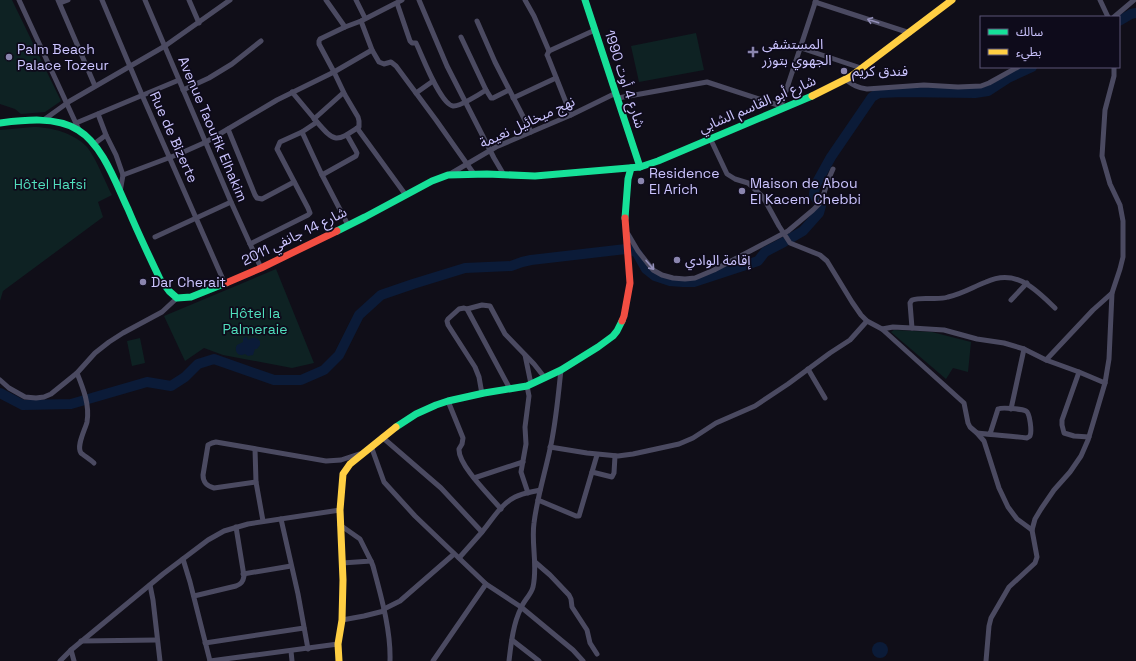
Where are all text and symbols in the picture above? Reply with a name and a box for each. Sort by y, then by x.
one-way arrow [867,16,879,24]
legend [980,16,1120,68]
text: سالك [1016,24,1043,40]
street label: شارع 4 أوت 1990 [599,28,649,131]
place label: المستشفى الجهوي بتوزر [761,35,832,71]
place label: Palm Beach Palace Tozeur [17,40,109,74]
text: بطيء [1016,44,1042,62]
marker: المستشفى الجهوي بتوزر [747,46,759,58]
marker: Palm Beach Palace Tozeur [4,52,14,62]
street label: Avenue Taoufik Elhakim [174,54,252,204]
place label: فندق كريم [852,62,908,82]
marker: فندق كريم [839,66,849,76]
street label: شارع أبو القاسم الشابي [696,71,819,139]
street label: Rue de Bizerte [146,89,202,185]
street label: نهج ميخائيل نعيمة [476,92,579,154]
place label: Residence El Arich [649,164,719,198]
place label: Maison de Abou El Kacem Chebbi [750,174,861,208]
park label: Hôtel Hafsi [14,175,86,193]
marker: Residence El Arich [636,176,646,186]
marker: Maison de Abou El Kacem Chebbi [737,186,747,196]
street label: شارع 14 جانفي 2011 [238,203,351,271]
place label: إقامة الوادي [685,251,752,271]
marker: إقامة الوادي [672,255,682,265]
one-way arrow [645,260,654,271]
place label: Dar Cherait [151,273,226,291]
marker: Dar Cherait [138,277,148,287]
park label: Hôtel la Palmeraie [223,304,287,338]

